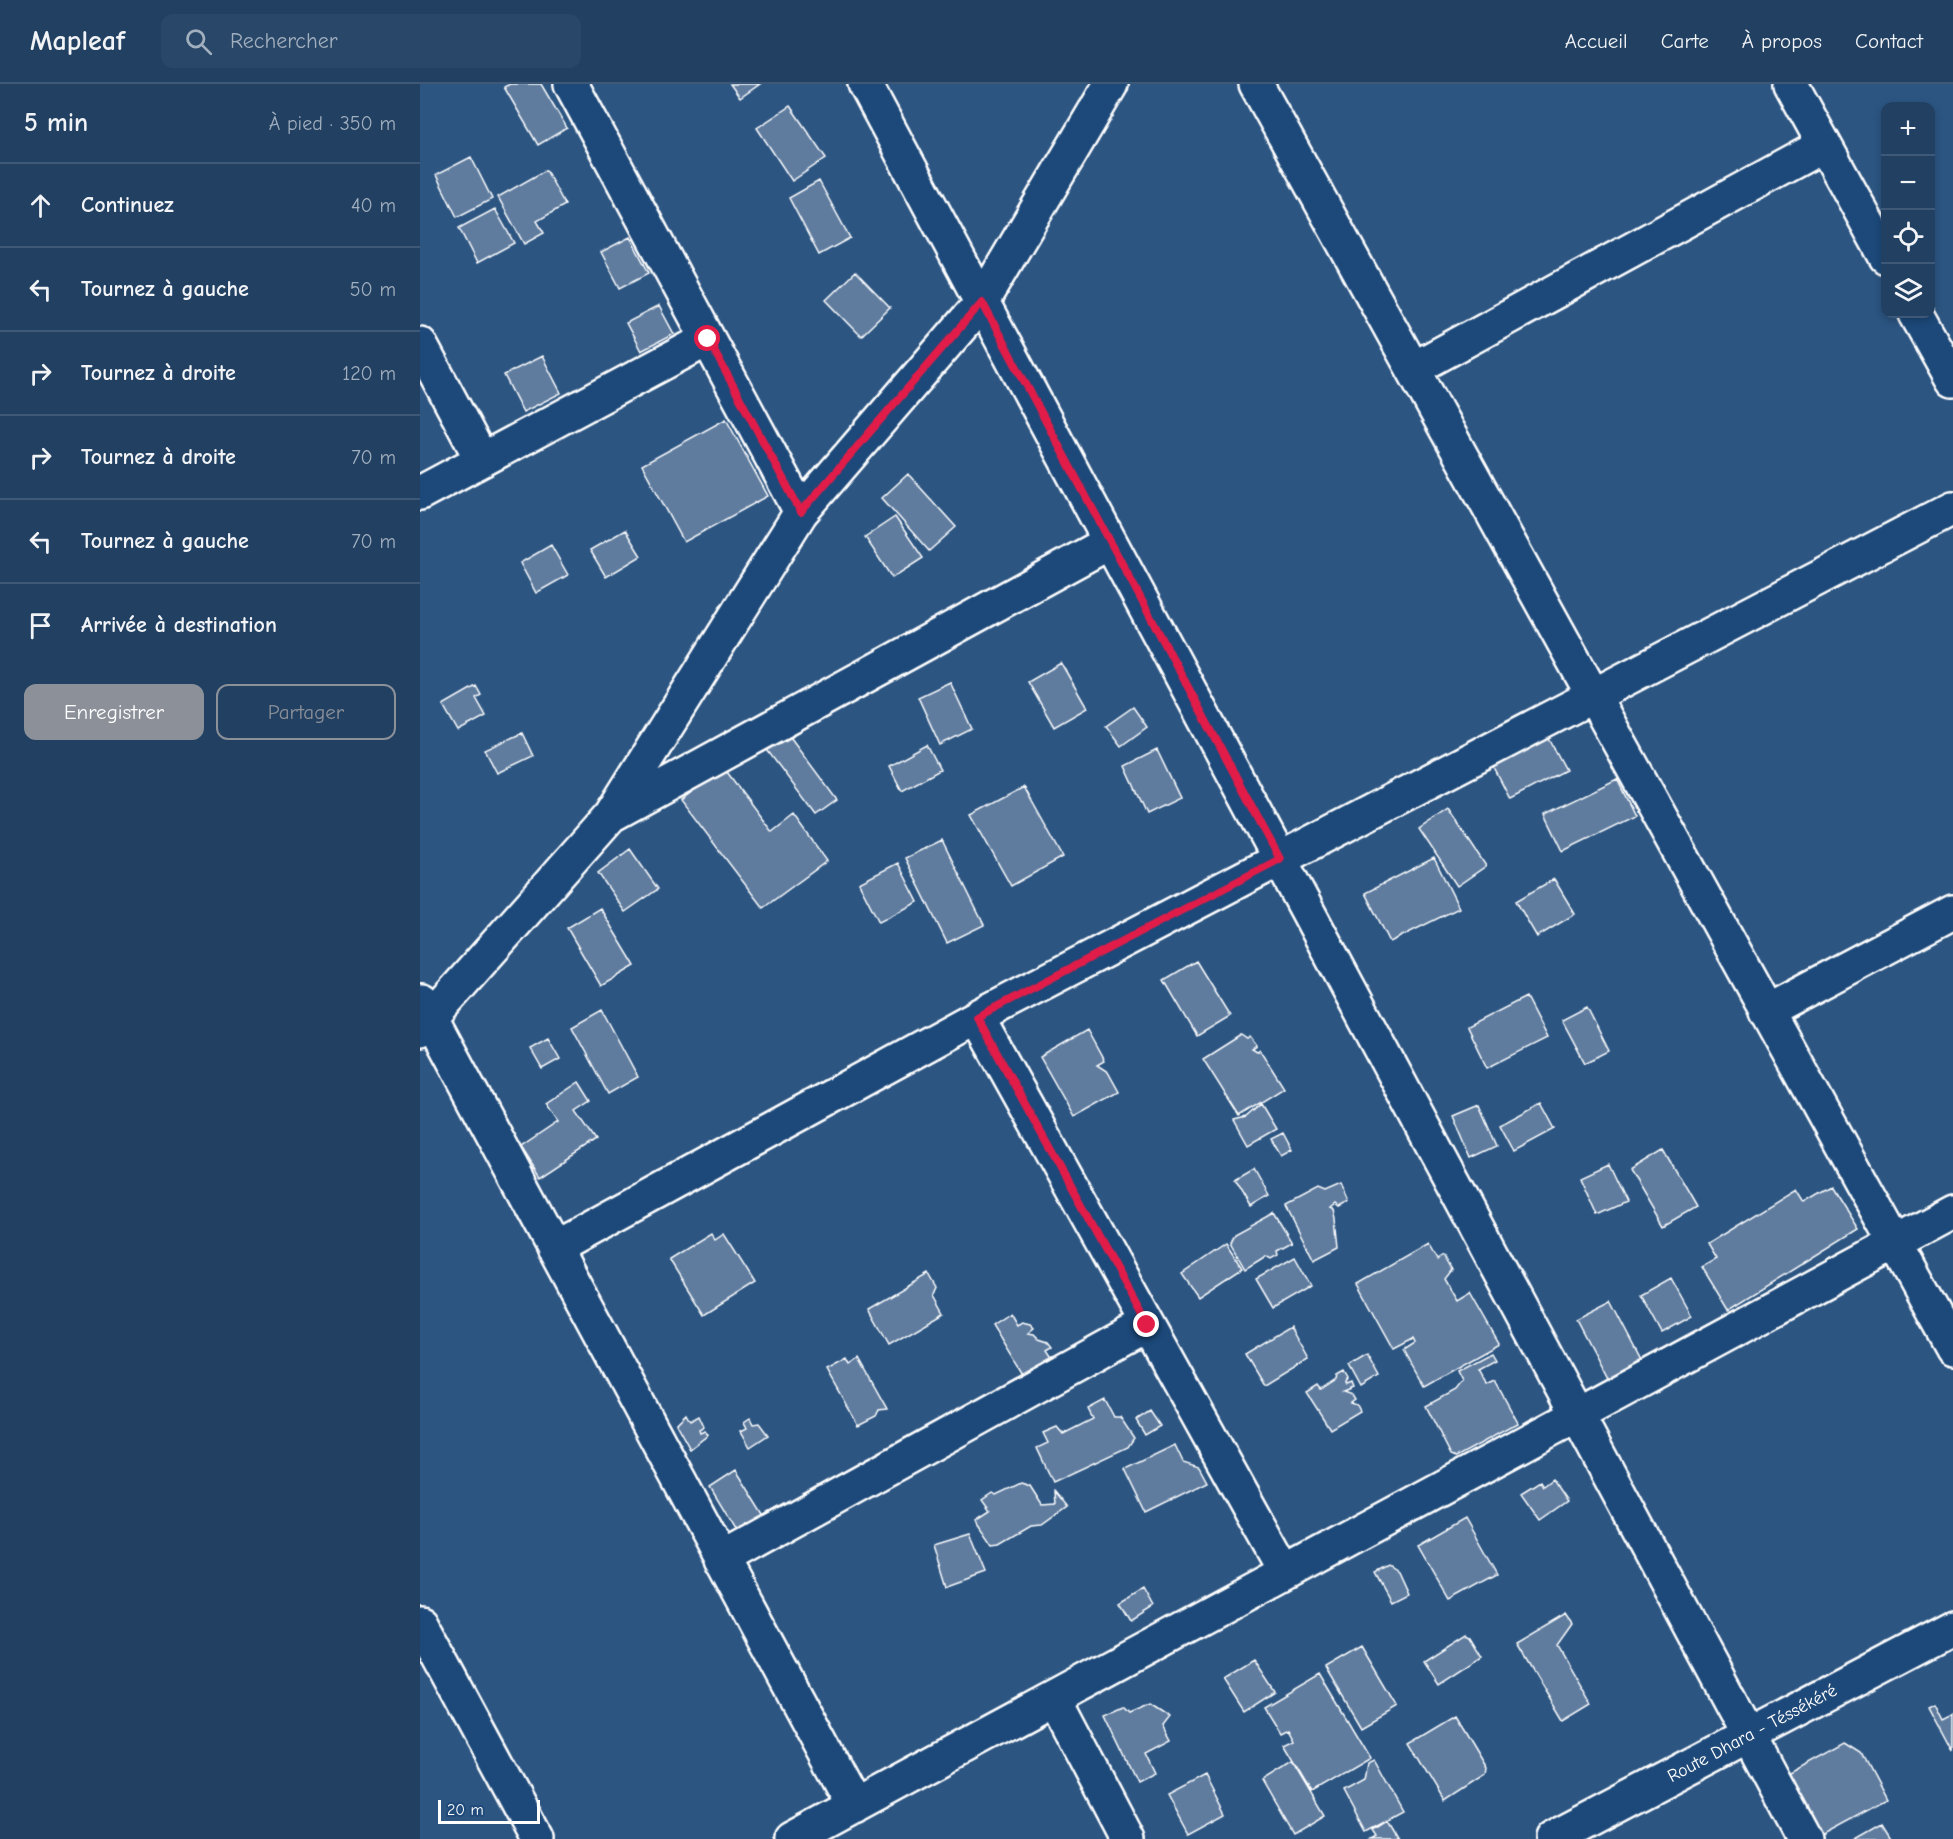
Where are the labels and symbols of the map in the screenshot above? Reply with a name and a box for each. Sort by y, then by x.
route start [694,325,720,351]
route end [1133,1311,1159,1337]
street label: Route Dhara - Téssékéré [1664,1680,1840,1787]
scale bar [438,1797,540,1824]

